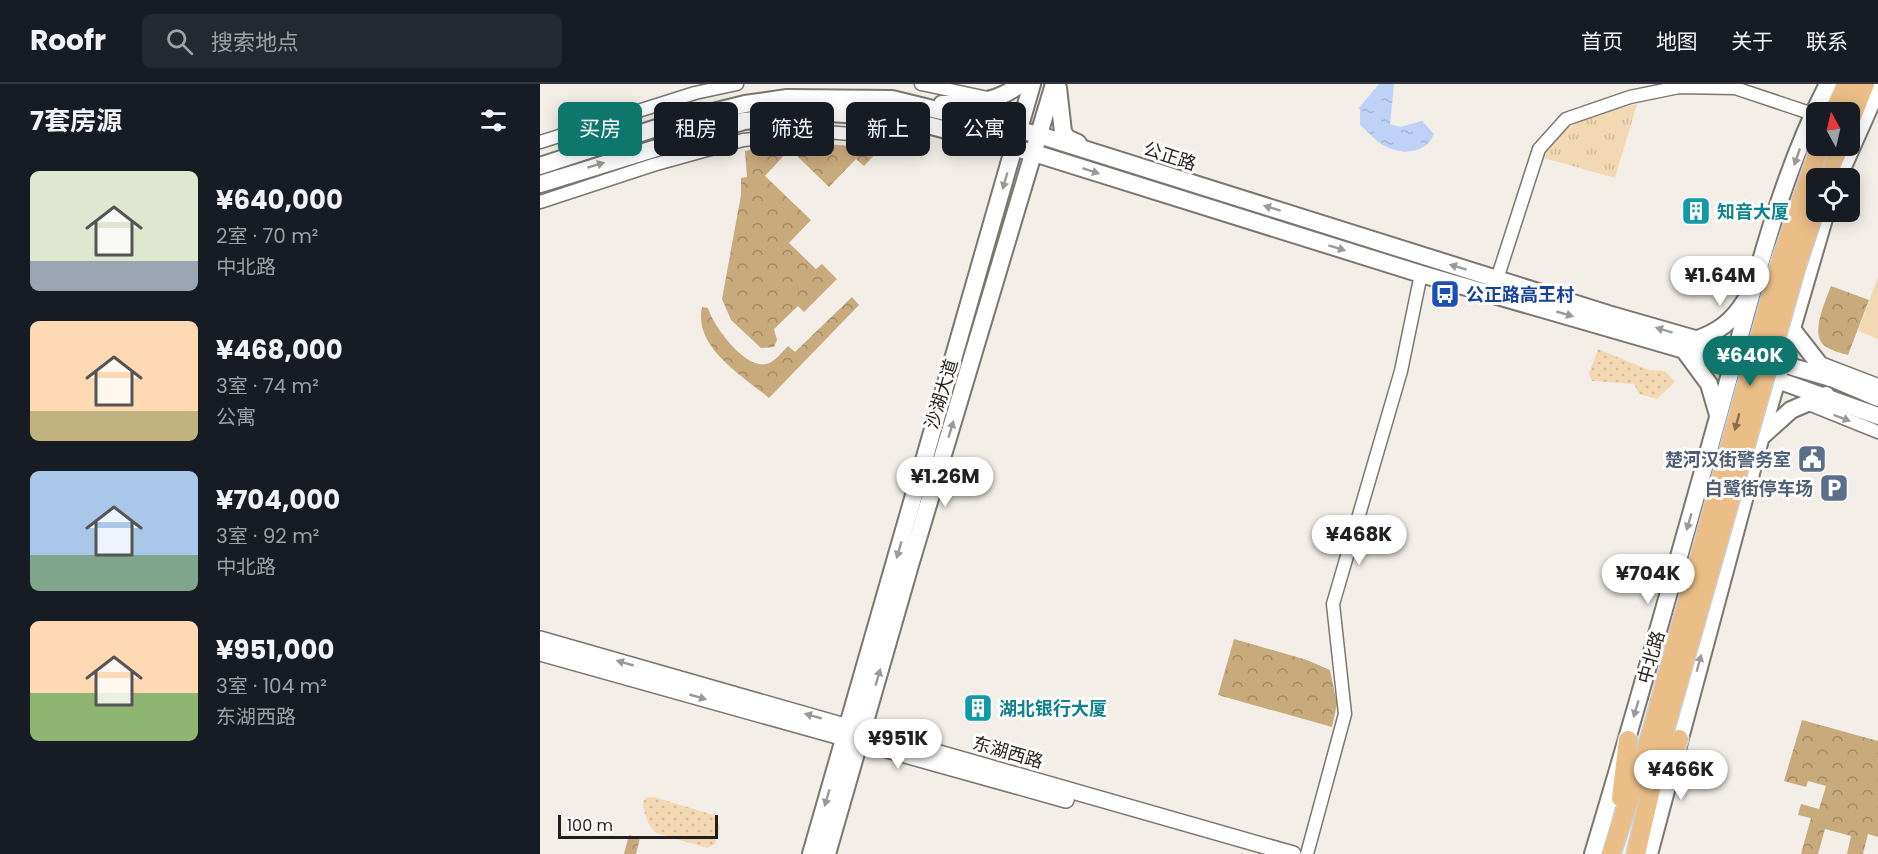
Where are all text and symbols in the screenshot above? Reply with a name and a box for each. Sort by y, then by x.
search box [142,14,562,68]
text: Roofr [30,21,106,60]
icon: search [163,25,196,58]
text: 搜索地点 [211,27,299,58]
text: 首页 [1581,27,1623,56]
text: 地图 [1656,27,1698,56]
text: 关于 [1731,27,1773,56]
text: 联系 [1806,27,1848,56]
chip: 买房 [558,102,642,156]
chip: 租房 [654,102,738,156]
chip: 筛选 [750,102,834,156]
chip: 新上 [846,102,930,156]
chip: 公寓 [942,102,1026,156]
north arrow [1806,102,1860,156]
map controls [1806,102,1860,222]
text: 7套房源 [30,103,122,139]
icon: filters [477,104,510,137]
street label: 公正路 [1140,136,1200,176]
one-way arrow [1791,148,1801,166]
one-way arrow [587,160,605,169]
one-way arrow [1082,167,1100,176]
button: locate [1806,168,1860,222]
one-way arrow [999,172,1009,190]
text: ¥640,000 [216,182,343,218]
icon: home [78,195,150,267]
building icon: 知音大厦 [1680,195,1712,227]
place label: 知音大厦 [1717,199,1789,224]
one-way arrow [1263,203,1281,213]
text: 2室 · 70 m² [216,222,318,250]
one-way arrow [1328,244,1346,253]
text: 中北路 [216,253,276,281]
pin: ¥1.64M [1671,256,1769,307]
text: ¥1.64M [1684,261,1756,289]
one-way arrow [1449,262,1467,271]
bus stop icon: 公正路高王村 [1429,278,1461,310]
place label: 公正路高王村 [1466,282,1574,307]
one-way arrow [1555,310,1574,320]
one-way arrow [1655,325,1673,335]
text: ¥468,000 [216,332,343,368]
pin: ¥640K [1708,336,1792,387]
text: ¥640K [1717,341,1783,369]
icon: home [78,345,150,417]
street label: 沙湖大道 [919,356,963,432]
text: 3室 · 74 m² [216,372,319,400]
text: 公寓 [216,403,256,431]
one-way arrow [1731,413,1741,432]
one-way arrow [1833,413,1851,423]
one-way arrow [947,420,956,438]
public building icon: 楚河汉街警务室 [1796,443,1828,475]
place label: 楚河汉街警务室 [1665,447,1791,472]
pin: ¥1.26M [896,457,994,508]
text: ¥1.26M [910,462,980,490]
parking icon: 白鹭街停车场 [1818,472,1850,504]
place label: 白鹭街停车场 [1705,476,1813,501]
text: ¥704,000 [216,482,340,518]
icon: home [78,495,150,567]
one-way arrow [1684,513,1693,531]
pin: ¥468K [1317,515,1401,566]
text: ¥468K [1326,520,1392,548]
text: 3室 · 92 m² [216,522,319,550]
one-way arrow [894,541,903,559]
text: 中北路 [216,553,276,581]
pin: ¥704K [1606,554,1690,605]
text: ¥704K [1616,559,1680,587]
street label: 中北路 [1632,628,1670,686]
text: ¥951,000 [216,632,334,668]
icon: home [78,645,150,717]
one-way arrow [1695,653,1705,672]
one-way arrow [616,658,634,667]
one-way arrow [874,668,883,686]
text: 3室 · 104 m² [216,672,327,700]
building icon: 湖北银行大厦 [962,692,994,724]
one-way arrow [689,693,707,702]
place label: 湖北银行大厦 [999,696,1107,721]
one-way arrow [1631,700,1640,718]
text: 东湖西路 [216,703,296,731]
one-way arrow [803,711,821,720]
pin: ¥951K [856,719,940,770]
text: ¥951K [868,724,928,752]
street label: 东湖西路 [970,730,1046,774]
pin: ¥466K [1639,750,1723,801]
text: ¥466K [1648,755,1714,783]
one-way arrow [822,789,831,807]
scale bar [558,812,718,840]
text: 100 m [567,814,613,837]

